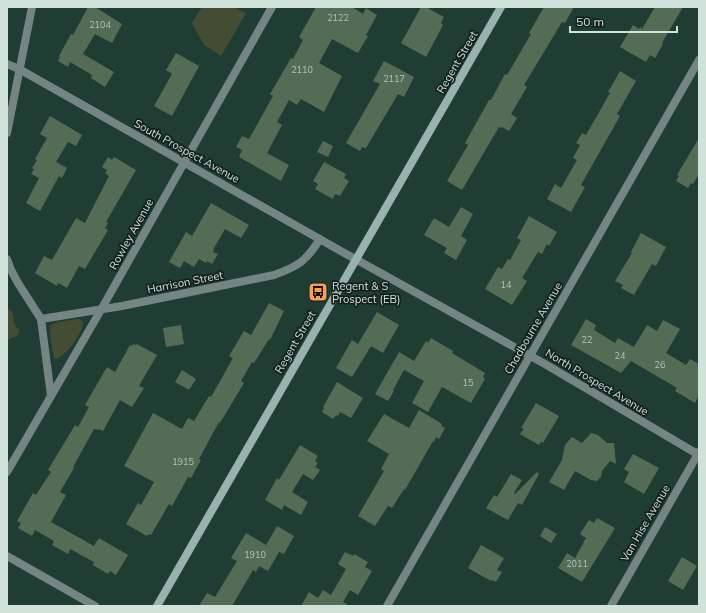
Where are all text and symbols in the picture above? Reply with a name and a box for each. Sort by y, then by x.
scale bar [570,8,677,34]
house number: 2122 [327,12,349,23]
text: 50 m [576,14,604,29]
house number: 2104 [89,19,111,30]
street label: Regent Street [434,28,481,96]
house number: 2110 [291,64,313,75]
house number: 2117 [383,73,405,84]
street label: South Prospect Avenue [132,116,242,186]
street label: Rowley Avenue [106,196,156,272]
street label: Harrison Street [146,268,224,296]
place label: Regent & S Prospect (EB) [332,279,400,306]
house number: 14 [501,279,512,290]
street label: Chadbourne Avenue [501,279,565,377]
bus stop icon: Regent & S Prospect (EB) [307,281,329,303]
street label: Regent Street [272,308,319,376]
house number: 22 [582,334,592,345]
street label: North Prospect Avenue [543,346,651,418]
house number: 24 [615,350,626,361]
house number: 26 [655,359,665,370]
house number: 15 [463,377,474,388]
house number: 1915 [172,456,194,467]
street label: Van Hise Avenue [617,482,673,564]
house number: 1910 [244,549,266,560]
house number: 2011 [566,558,588,569]

